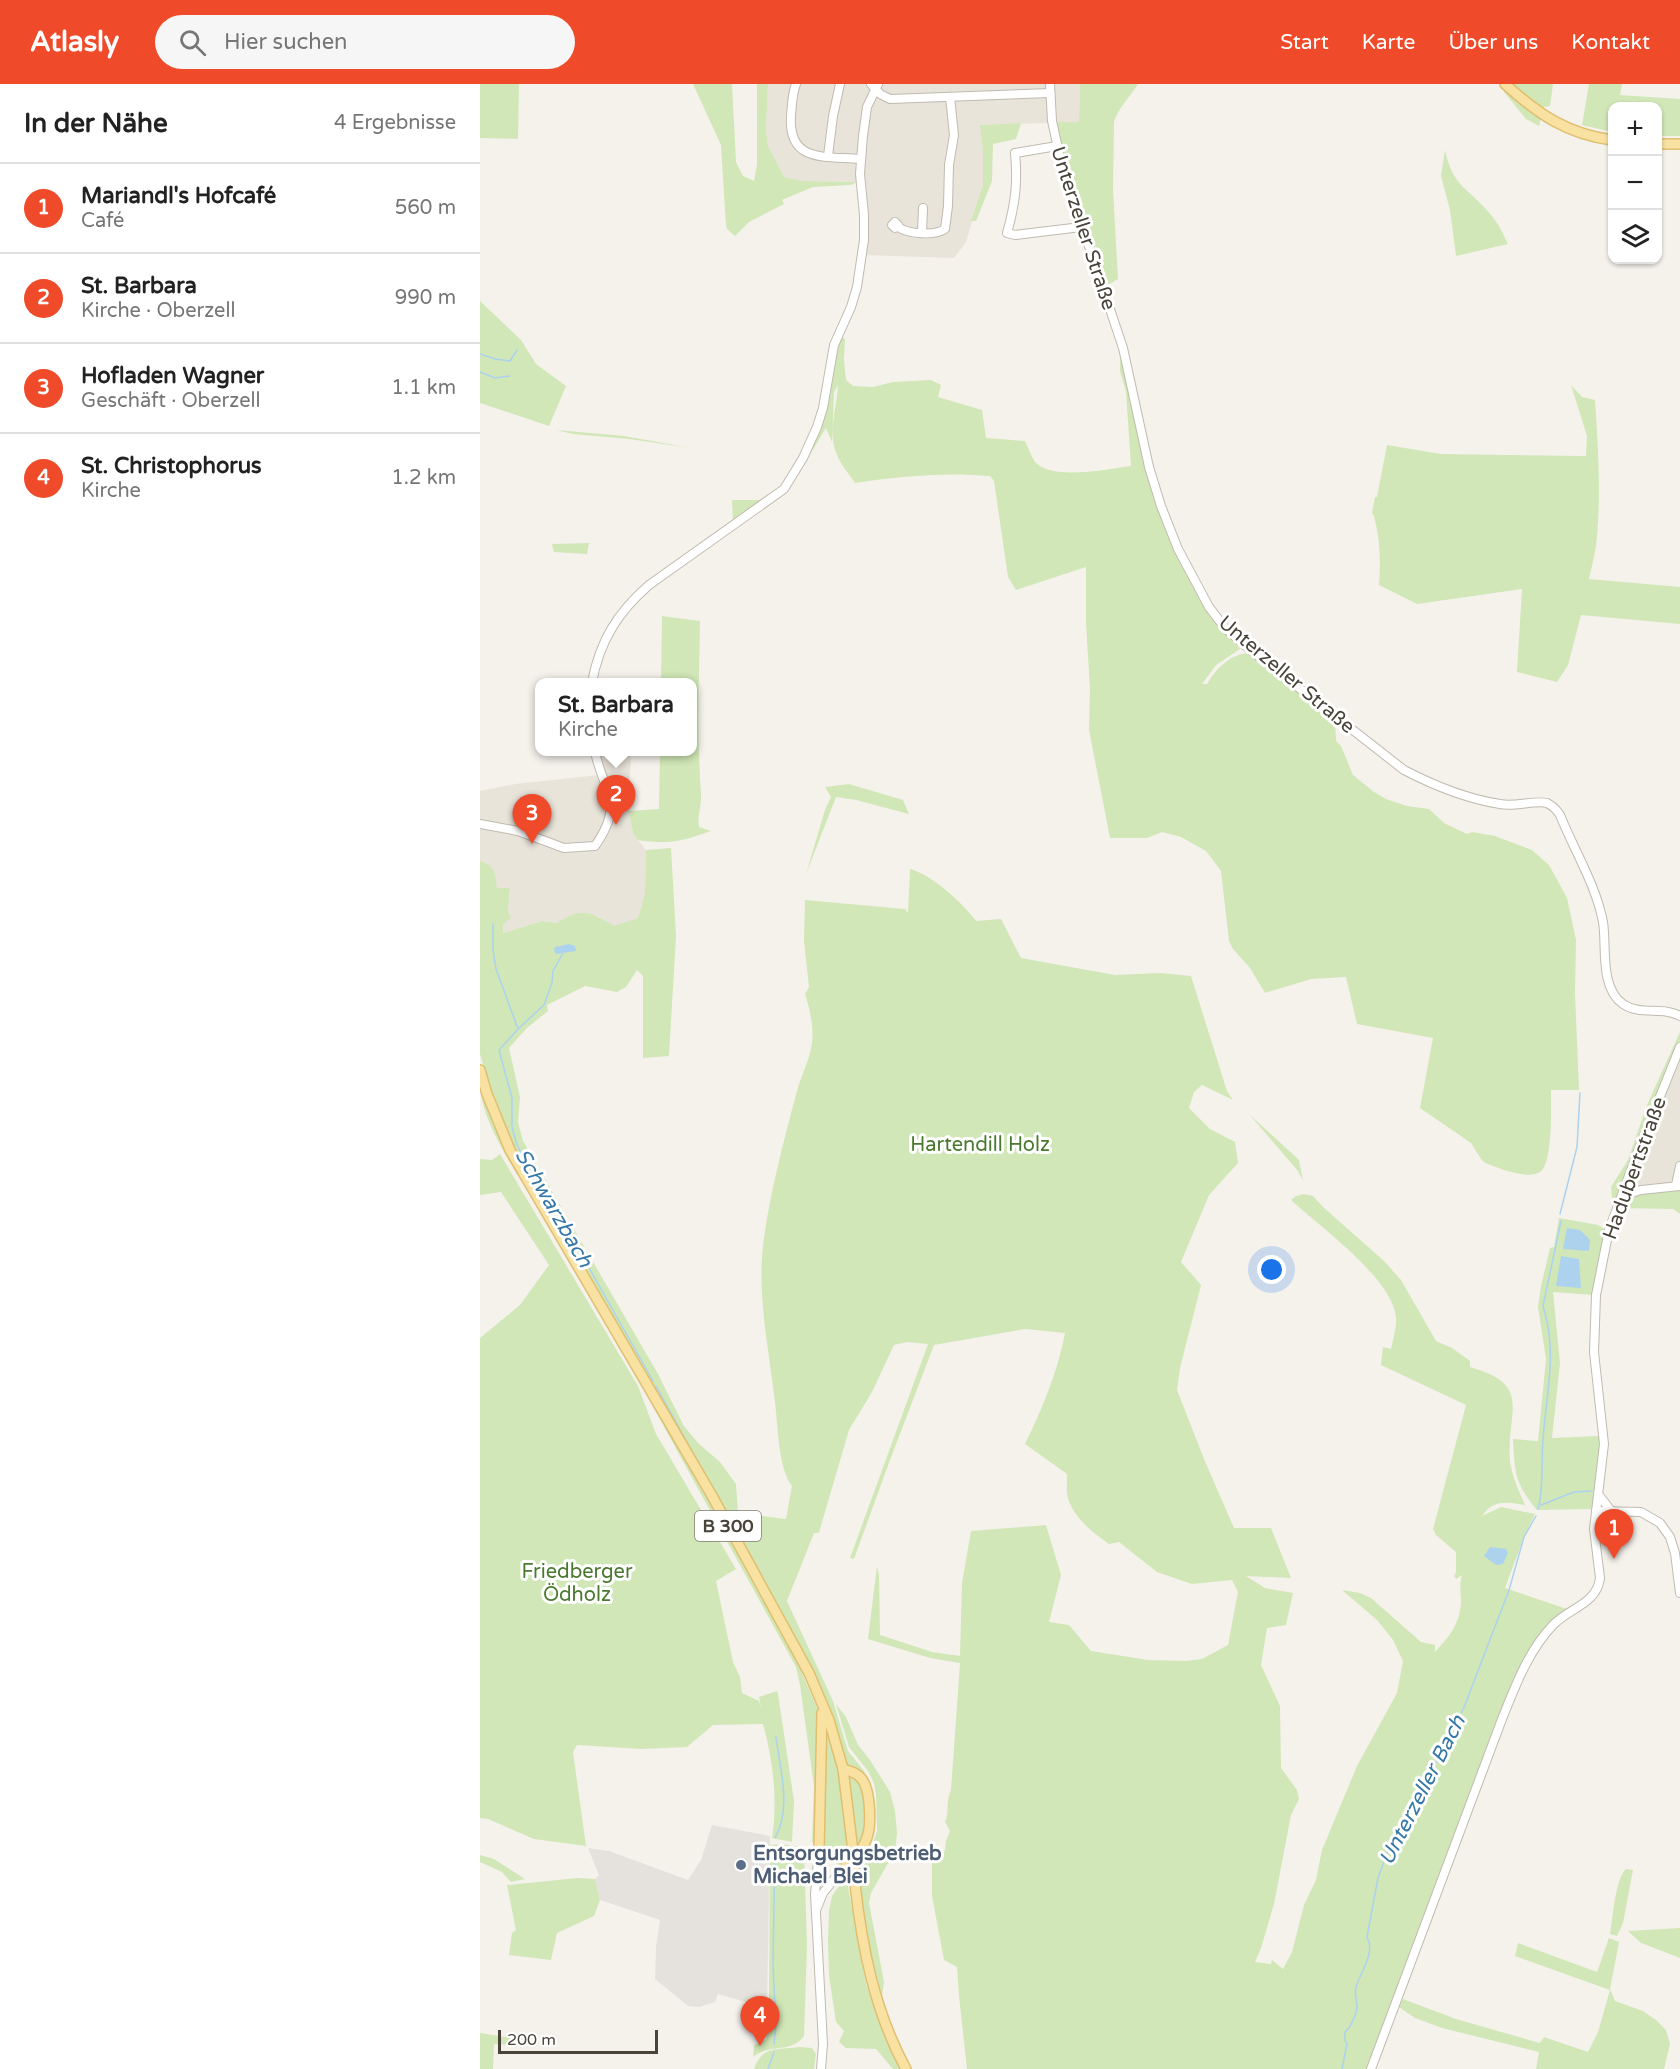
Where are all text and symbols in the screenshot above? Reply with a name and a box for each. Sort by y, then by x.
search box [155,15,575,69]
text: Atlasly [30,25,119,59]
icon: search [176,26,209,59]
text: Hier suchen [224,29,348,55]
text: Start [1280,30,1329,55]
text: Karte [1362,30,1415,55]
text: Über uns [1448,30,1538,55]
text: Kontakt [1571,30,1650,55]
map controls [1608,102,1662,264]
button: + [1608,102,1662,156]
text: In der Nähe [24,108,168,139]
text: 4 Ergebnisse [334,111,456,135]
street label: Unterzeller Straße [1045,144,1121,313]
button: − [1608,156,1662,210]
text: Mariandl's Hofcafé [81,183,276,209]
text: 1 [37,196,50,220]
text: 560 m [395,196,456,220]
text: Café [81,209,124,233]
button: layers [1608,210,1662,264]
text: St. Barbara [81,273,197,299]
text: 2 [37,286,50,310]
text: 990 m [395,286,456,310]
text: Kirche · Oberzell [81,299,235,323]
text: Hofladen Wagner [81,363,264,389]
text: 3 [37,376,50,400]
text: 1.1 km [391,376,456,400]
text: Geschäft · Oberzell [81,389,260,413]
text: St. Christophorus [81,453,262,479]
text: 4 [37,466,50,490]
text: 1.2 km [391,466,456,490]
text: Kirche [81,479,141,503]
street label: Unterzeller Straße [1213,611,1359,739]
popup [535,678,697,756]
text: St. Barbara [558,692,674,718]
text: Kirche [558,718,618,742]
pin: 2 [596,776,636,825]
pin: 3 [512,794,552,844]
street label: Hadubertstraße [1598,1094,1672,1243]
park label: Hartendill Holz [910,1133,1050,1157]
water label: Schwarzbach [510,1145,598,1273]
your location [1257,1255,1286,1284]
pin: 1 [1594,1510,1634,1559]
road number: B 300 [695,1511,761,1541]
park label: Friedberger Ödholz [521,1560,633,1607]
water label: Unterzeller Bach [1374,1710,1471,1869]
place label: Entsorgungsbetrieb Michael Blei [753,1842,942,1889]
marker: Entsorgungsbetrieb Michael Blei [734,1858,748,1872]
pin: 4 [740,1996,780,2046]
scale bar [498,2027,658,2054]
text: 200 m [507,2030,556,2050]

